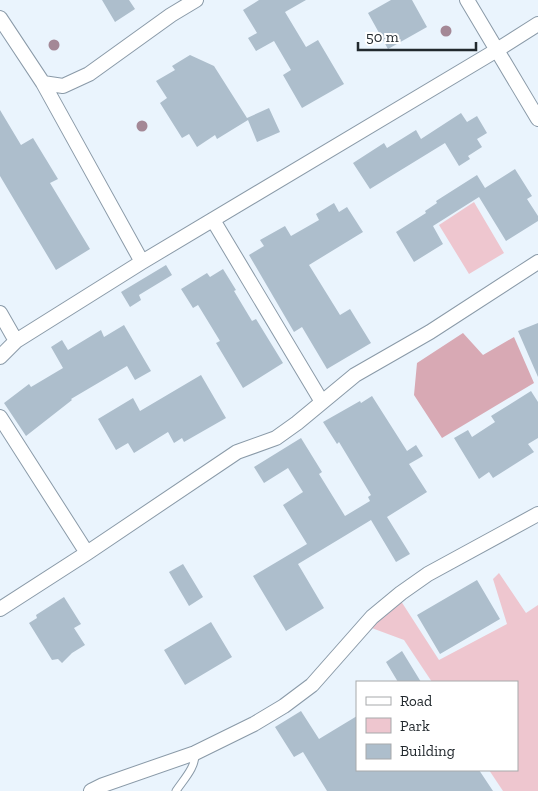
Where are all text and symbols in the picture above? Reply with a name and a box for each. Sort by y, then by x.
scale bar [358,20,476,52]
text: 50 m [366,28,399,46]
legend [356,681,518,771]
text: Road [400,692,433,710]
text: Park [400,717,430,735]
text: Building [400,742,455,760]

